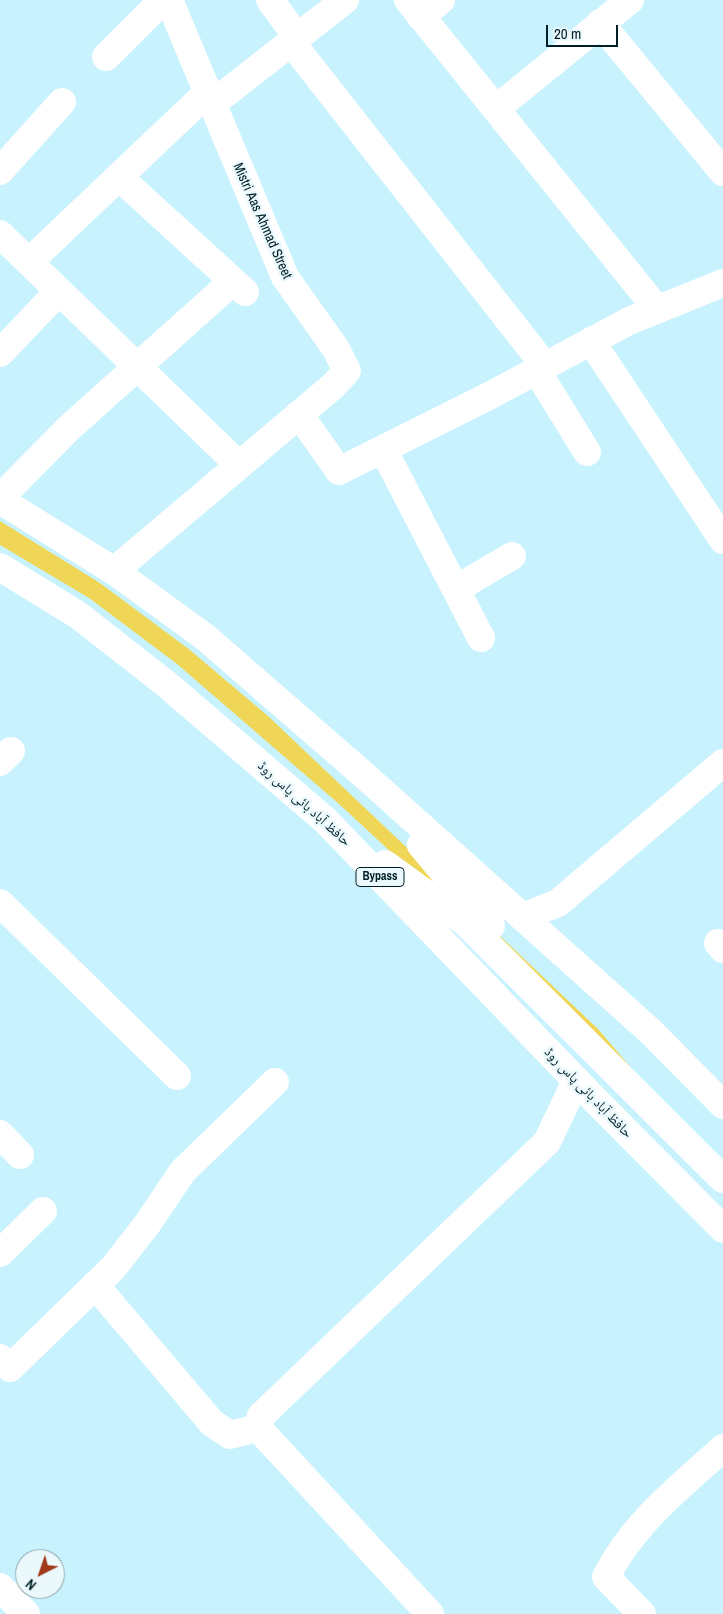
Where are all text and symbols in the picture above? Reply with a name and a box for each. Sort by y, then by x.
scale bar [548,15,620,47]
text: 20 m [554,23,581,44]
street label: Mistri Aas Ahmad Street [229,160,295,282]
street label: حافظ آباد بائی پاس روڈ [254,758,354,850]
road number: Bypass [356,868,404,886]
street label: حافظ آباد بائی پاس روڈ [540,1044,636,1142]
north arrow [15,1549,65,1599]
text: N [22,1575,40,1594]

